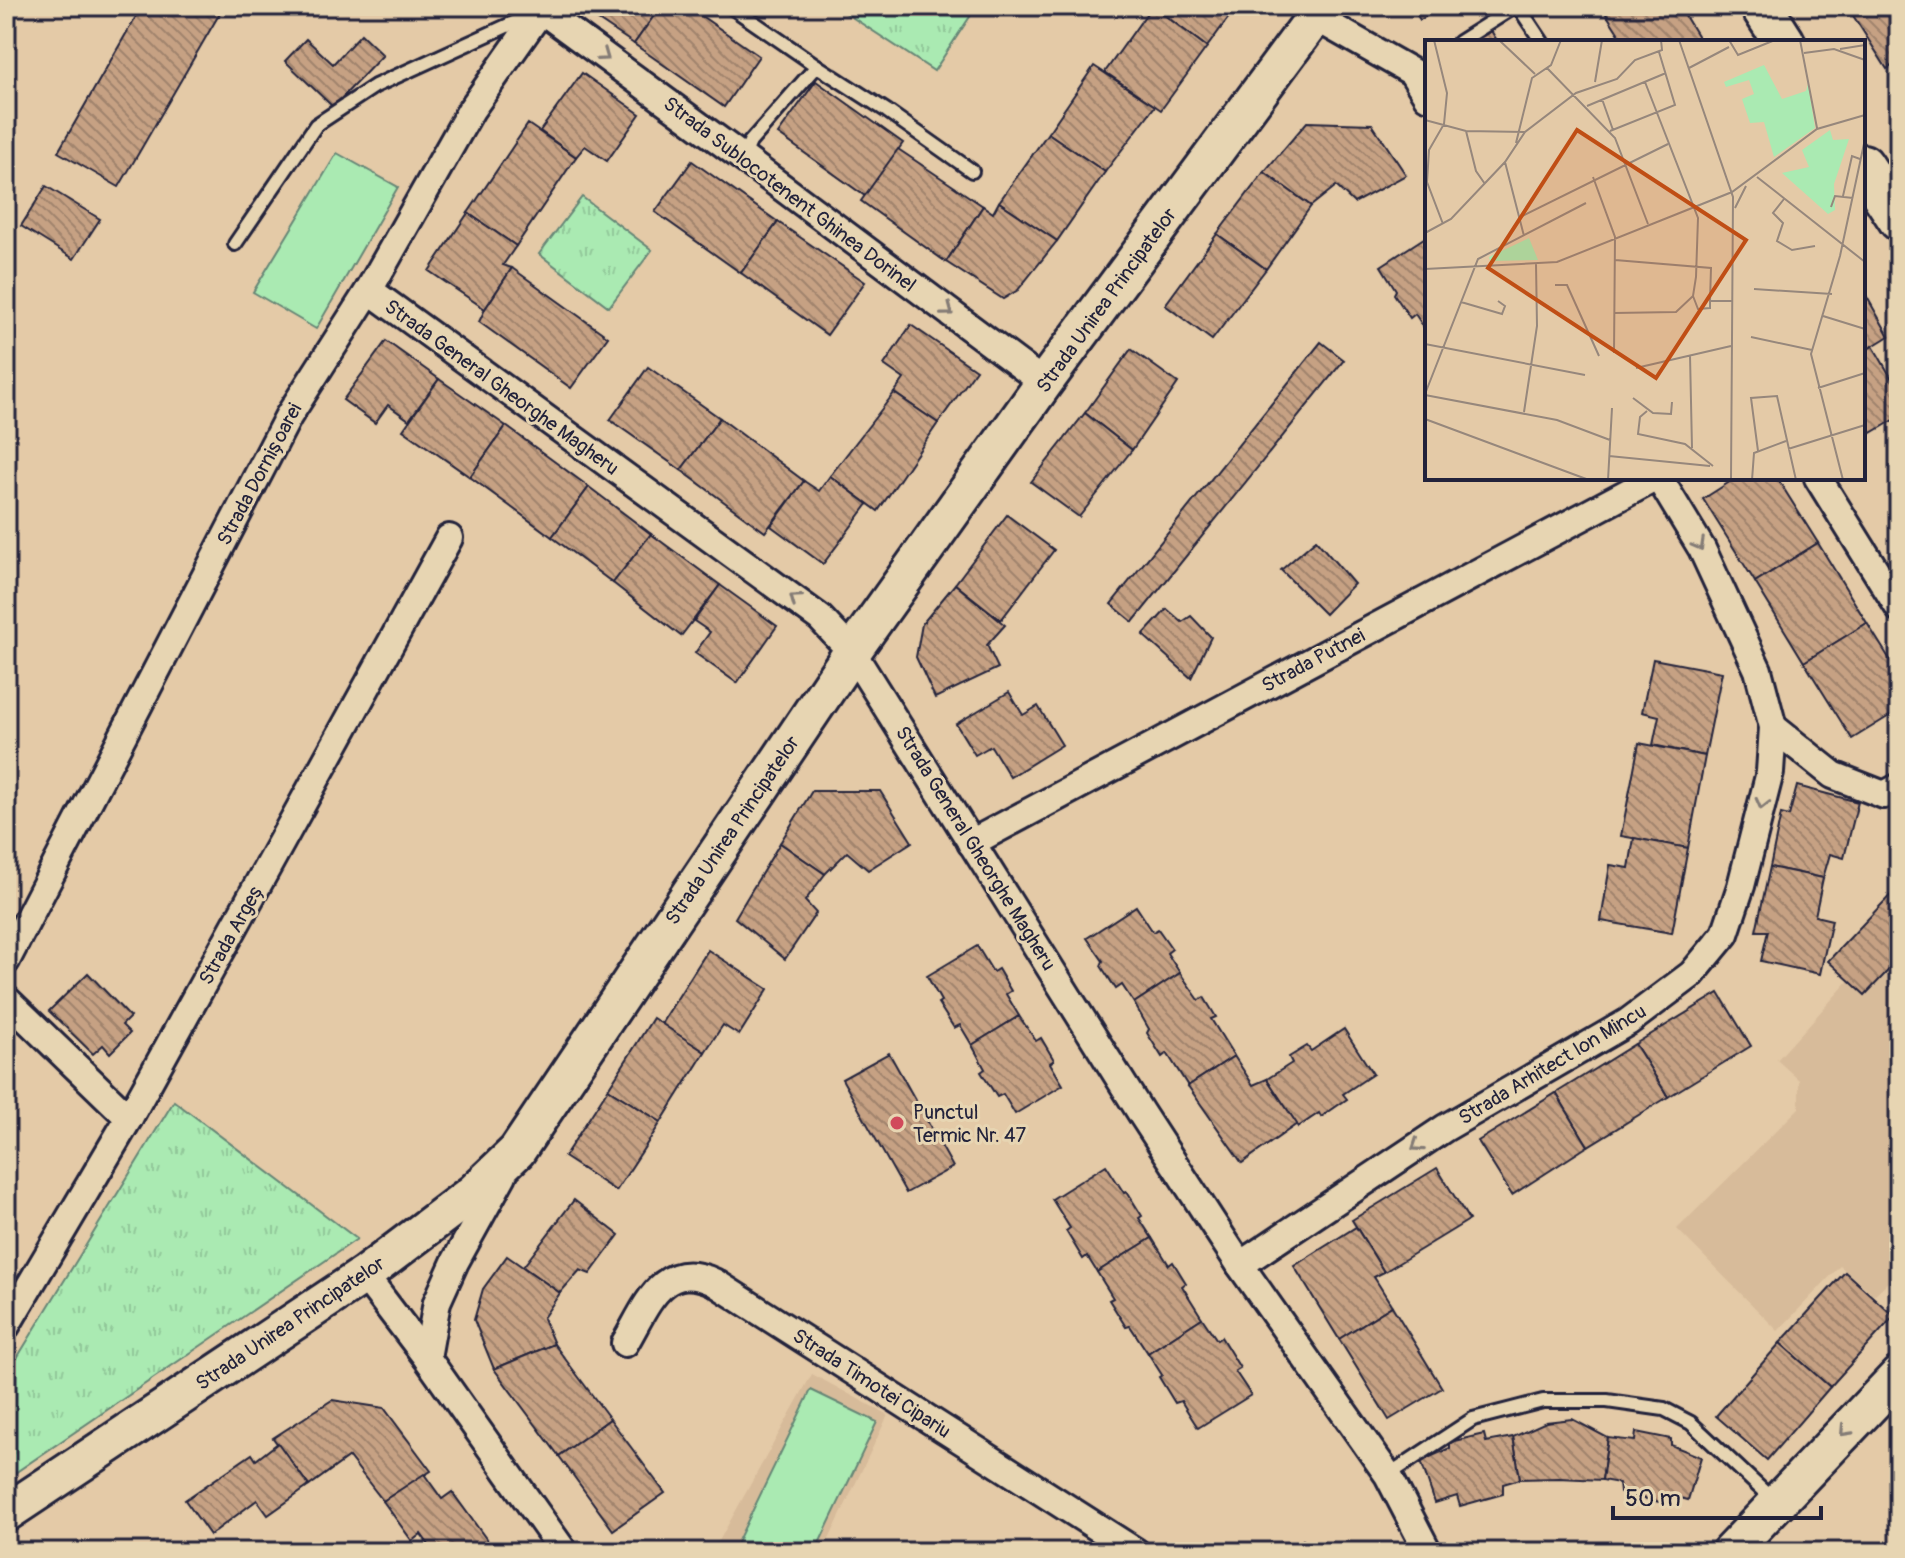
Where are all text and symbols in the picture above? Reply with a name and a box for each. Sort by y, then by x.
inset map [1425,40,1865,480]
one-way arrow [596,46,610,61]
street label: Strada Sublocotenent Ghinea Dorinel [658,91,921,298]
street label: Strada Unirea Principatelor [1031,203,1182,398]
street label: Strada General Gheorghe Magheru [380,294,624,481]
one-way arrow [939,301,954,316]
street label: Strada Dornișoarei [212,399,307,549]
one-way arrow [1689,536,1705,551]
one-way arrow [789,595,803,609]
street label: Strada Putnei [1257,623,1369,698]
street label: Strada General Gheorghe Magheru [890,721,1061,975]
street label: Strada Unirea Principatelor [660,731,805,930]
one-way arrow [1754,797,1771,810]
street label: Strada Argeș [193,879,269,989]
street label: Strada Arhitect Ion Mincu [1454,998,1651,1130]
place label: Punctul Termic Nr. 47 [913,1100,1026,1148]
marker: Punctul Termic Nr. 47 [888,1114,906,1132]
one-way arrow [1412,1137,1426,1152]
street label: Strada Unirea Principatelor [191,1251,390,1396]
street label: Strada Timotei Cipariu [788,1323,955,1444]
one-way arrow [1841,1422,1855,1437]
scale bar [1613,1470,1821,1520]
text: 50 m [1625,1484,1681,1513]

